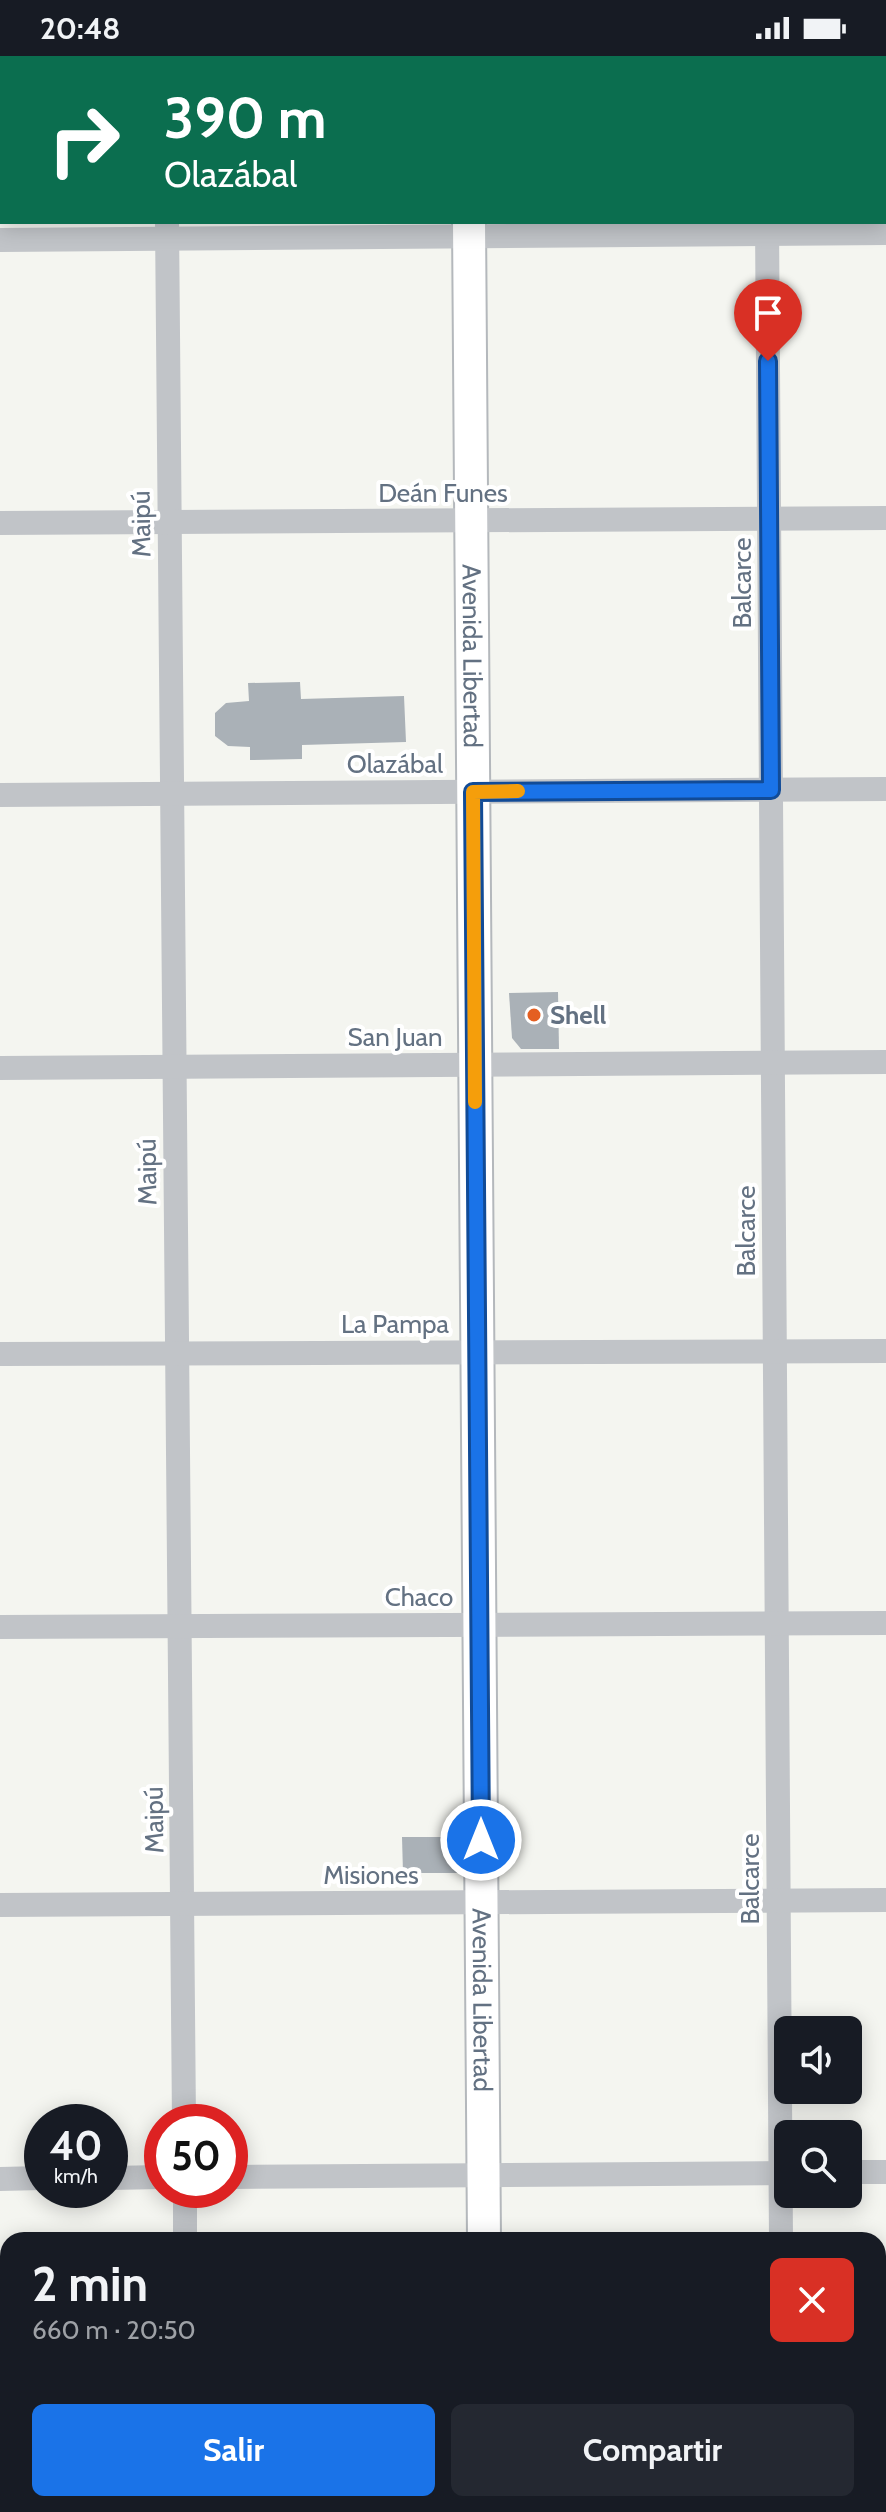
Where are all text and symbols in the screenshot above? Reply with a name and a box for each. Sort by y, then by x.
text: 20:48 [40,10,120,47]
text: 390 m [164,84,326,152]
icon: right [32,88,136,192]
text: Olazábal [164,152,297,196]
pin [734,279,802,361]
icon: arrive [746,291,790,335]
street label: Deán Funes [378,477,508,509]
street label: Maipú [124,490,158,558]
street label: Balcarce [726,537,758,629]
street label: Avenida Libertad [456,564,489,748]
street label: Olazábal [347,748,443,780]
place label: Shell [550,999,606,1031]
marker: Shell [525,1006,543,1024]
street label: San Juan [347,1021,443,1053]
street label: Maipú [130,1138,164,1206]
street label: Balcarce [730,1185,762,1277]
street label: La Pampa [341,1308,450,1340]
street label: Chaco [385,1581,453,1613]
street label: Maipú [137,1786,171,1854]
position arrow [439,1798,523,1882]
street label: Balcarce [734,1833,766,1925]
street label: Misiones [323,1859,419,1891]
street label: Avenida Libertad [466,1908,499,2092]
map controls [774,2016,862,2208]
button: sound [774,2016,862,2104]
speed limit sign: 50 [144,2104,248,2208]
button: search [774,2120,862,2208]
text: 40 [49,2121,103,2170]
text: km/h [54,2164,98,2188]
text: 2 min [32,2255,148,2313]
button: close [770,2258,854,2342]
text: 660 m · 20:50 [32,2314,196,2346]
button: Salir [32,2404,435,2496]
button: Compartir [451,2404,854,2496]

